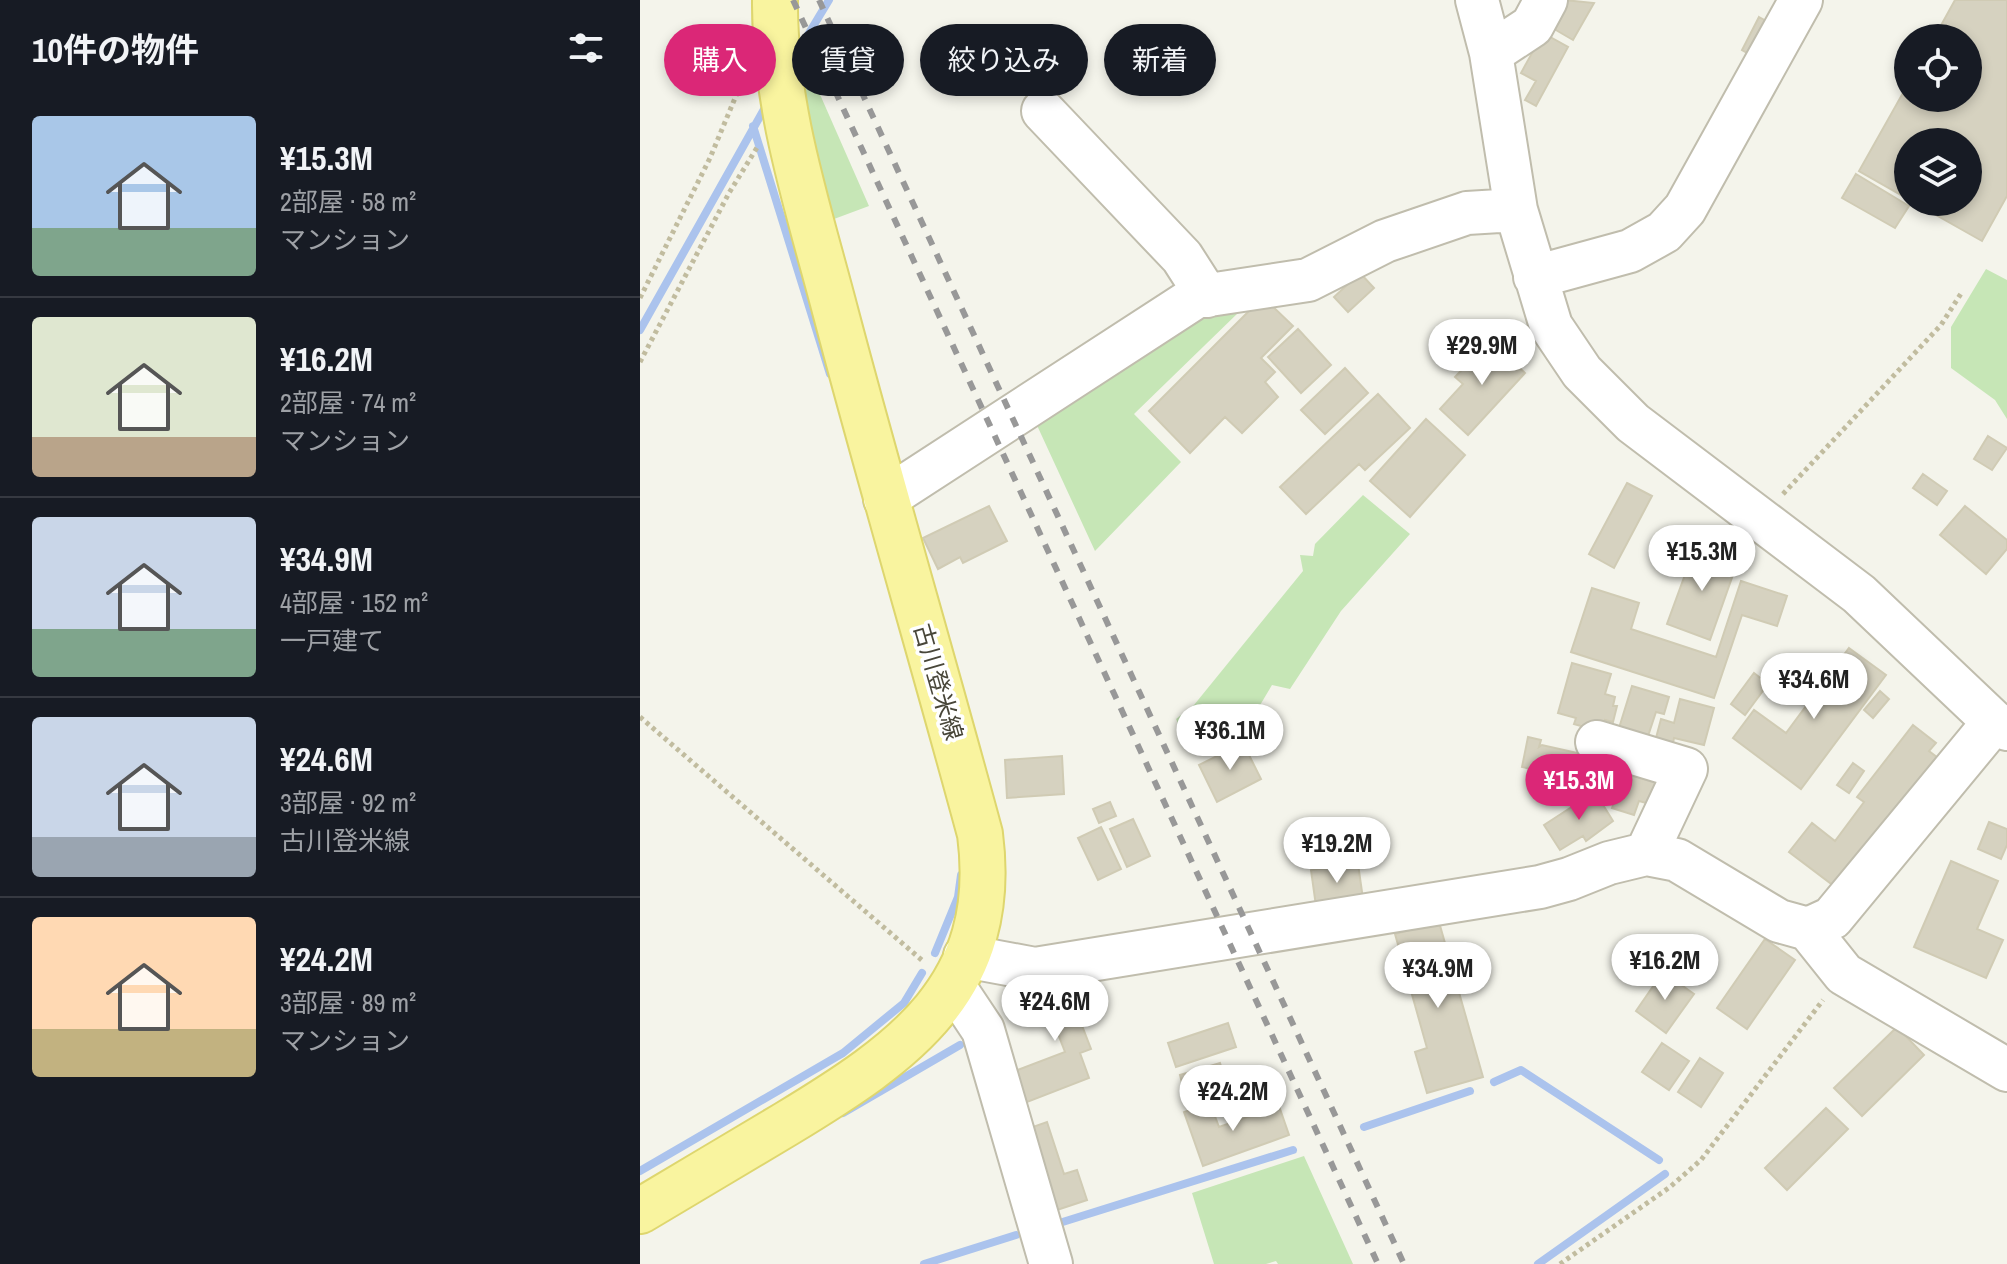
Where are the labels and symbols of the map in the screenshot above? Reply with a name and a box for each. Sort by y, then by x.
pin: ¥29.9M [1417,319,1547,387]
pin: ¥15.3M [1637,525,1767,593]
street label: 古川登米線 [907,620,971,744]
pin: ¥34.6M [1749,653,1879,721]
pin: ¥36.1M [1165,704,1295,772]
pin: ¥15.3M [1514,754,1644,822]
pin: ¥19.2M [1272,817,1402,885]
pin: ¥16.2M [1600,934,1730,1002]
pin: ¥34.9M [1373,942,1503,1010]
pin: ¥24.6M [990,975,1120,1043]
pin: ¥24.2M [1168,1065,1298,1133]

